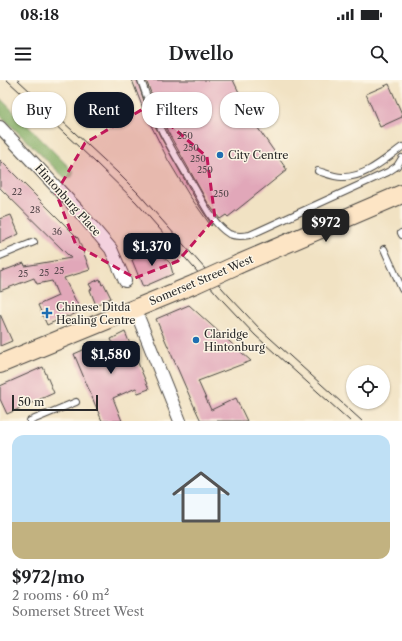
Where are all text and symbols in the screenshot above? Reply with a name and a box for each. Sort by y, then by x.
text: 08:18 [20,5,59,24]
icon: menu [12,43,34,65]
text: Dwello [168,43,234,65]
icon: search [368,43,390,65]
chip: Buy [12,92,66,128]
chip: Rent [74,92,134,128]
chip: Filters [142,92,212,128]
chip: New [220,92,279,128]
house number: 250 [177,130,193,141]
house number: 250 [183,142,199,153]
place label: City Centre [228,148,289,162]
marker: City Centre [215,150,225,160]
house number: 250 [190,153,206,164]
street label: Hintonburg Place [32,161,104,239]
house number: 250 [197,164,213,175]
house number: 22 [12,186,22,197]
house number: 250 [213,188,229,199]
house number: 28 [30,204,40,215]
pin: $972 [302,209,350,243]
text: $972 [311,214,341,230]
house number: 36 [52,226,62,237]
pin: $1,370 [119,233,185,267]
text: $1,370 [132,238,172,254]
street label: Somerset Street West [147,252,255,308]
house number: 25 [54,265,64,276]
house number: 25 [39,267,49,278]
house number: 25 [18,268,28,279]
place label: Chinese Ditda Healing Centre [56,300,135,327]
marker: Chinese Ditda Healing Centre [41,307,53,319]
place label: Claridge Hintonburg [204,327,265,354]
marker: Claridge Hintonburg [191,335,201,345]
pin: $1,580 [78,341,144,375]
text: $1,580 [91,346,131,362]
map controls [346,365,390,409]
button: locate [346,365,390,409]
scale bar [12,393,98,412]
text: 50 m [18,395,44,409]
icon: home [165,461,237,533]
text: $972/mo [12,567,85,587]
text: 2 rooms · 60 m² [12,587,109,603]
text: Somerset Street West [12,603,144,619]

